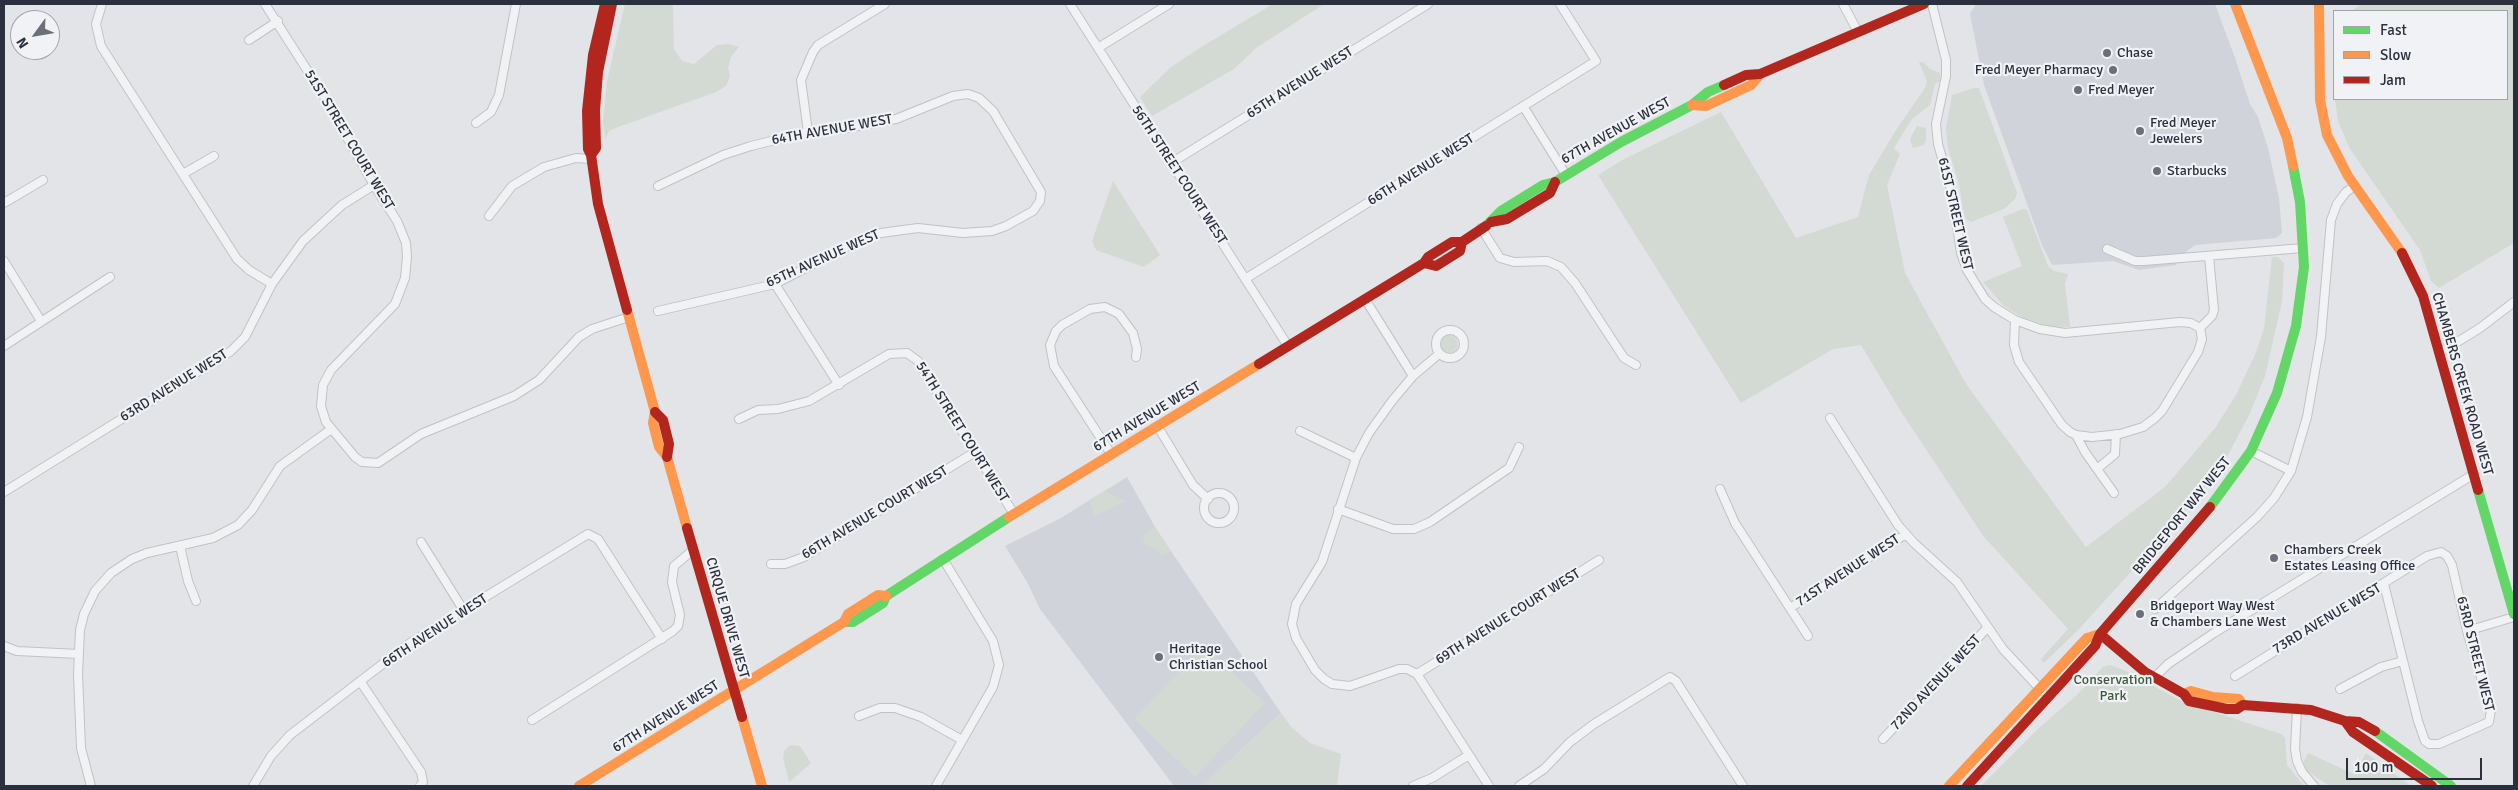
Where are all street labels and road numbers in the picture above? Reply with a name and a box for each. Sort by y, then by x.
street label: 65TH AVENUE WEST [1244,43,1356,123]
street label: 51ST STREET COURT WEST [301,67,397,213]
street label: 67TH AVENUE WEST [1558,94,1674,168]
street label: 56TH STREET COURT WEST [1128,102,1230,248]
street label: 64TH AVENUE WEST [770,111,894,149]
street label: 66TH AVENUE WEST [1365,130,1477,210]
street label: 61ST STREET WEST [1934,156,1976,272]
street label: 65TH AVENUE WEST [764,226,882,292]
street label: CHAMBERS CREEK ROAD WEST [2428,291,2496,477]
street label: 63RD AVENUE WEST [117,346,231,426]
street label: 54TH STREET COURT WEST [912,359,1012,505]
street label: 67TH AVENUE WEST [1090,378,1204,456]
street label: BRIDGEPORT WAY WEST [2130,454,2234,578]
street label: 66TH AVENUE COURT WEST [799,463,951,563]
street label: 71ST AVENUE WEST [1793,531,1903,611]
street label: CIRQUE DRIVE WEST [702,556,752,680]
street label: 69TH AVENUE COURT WEST [1433,566,1583,668]
street label: 73RD AVENUE WEST [2270,580,2384,658]
street label: 66TH AVENUE WEST [379,591,491,671]
street label: 63RD STREET WEST [2453,595,2497,713]
street label: 72ND AVENUE WEST [1887,632,1985,734]
street label: 67TH AVENUE WEST [610,677,722,757]

